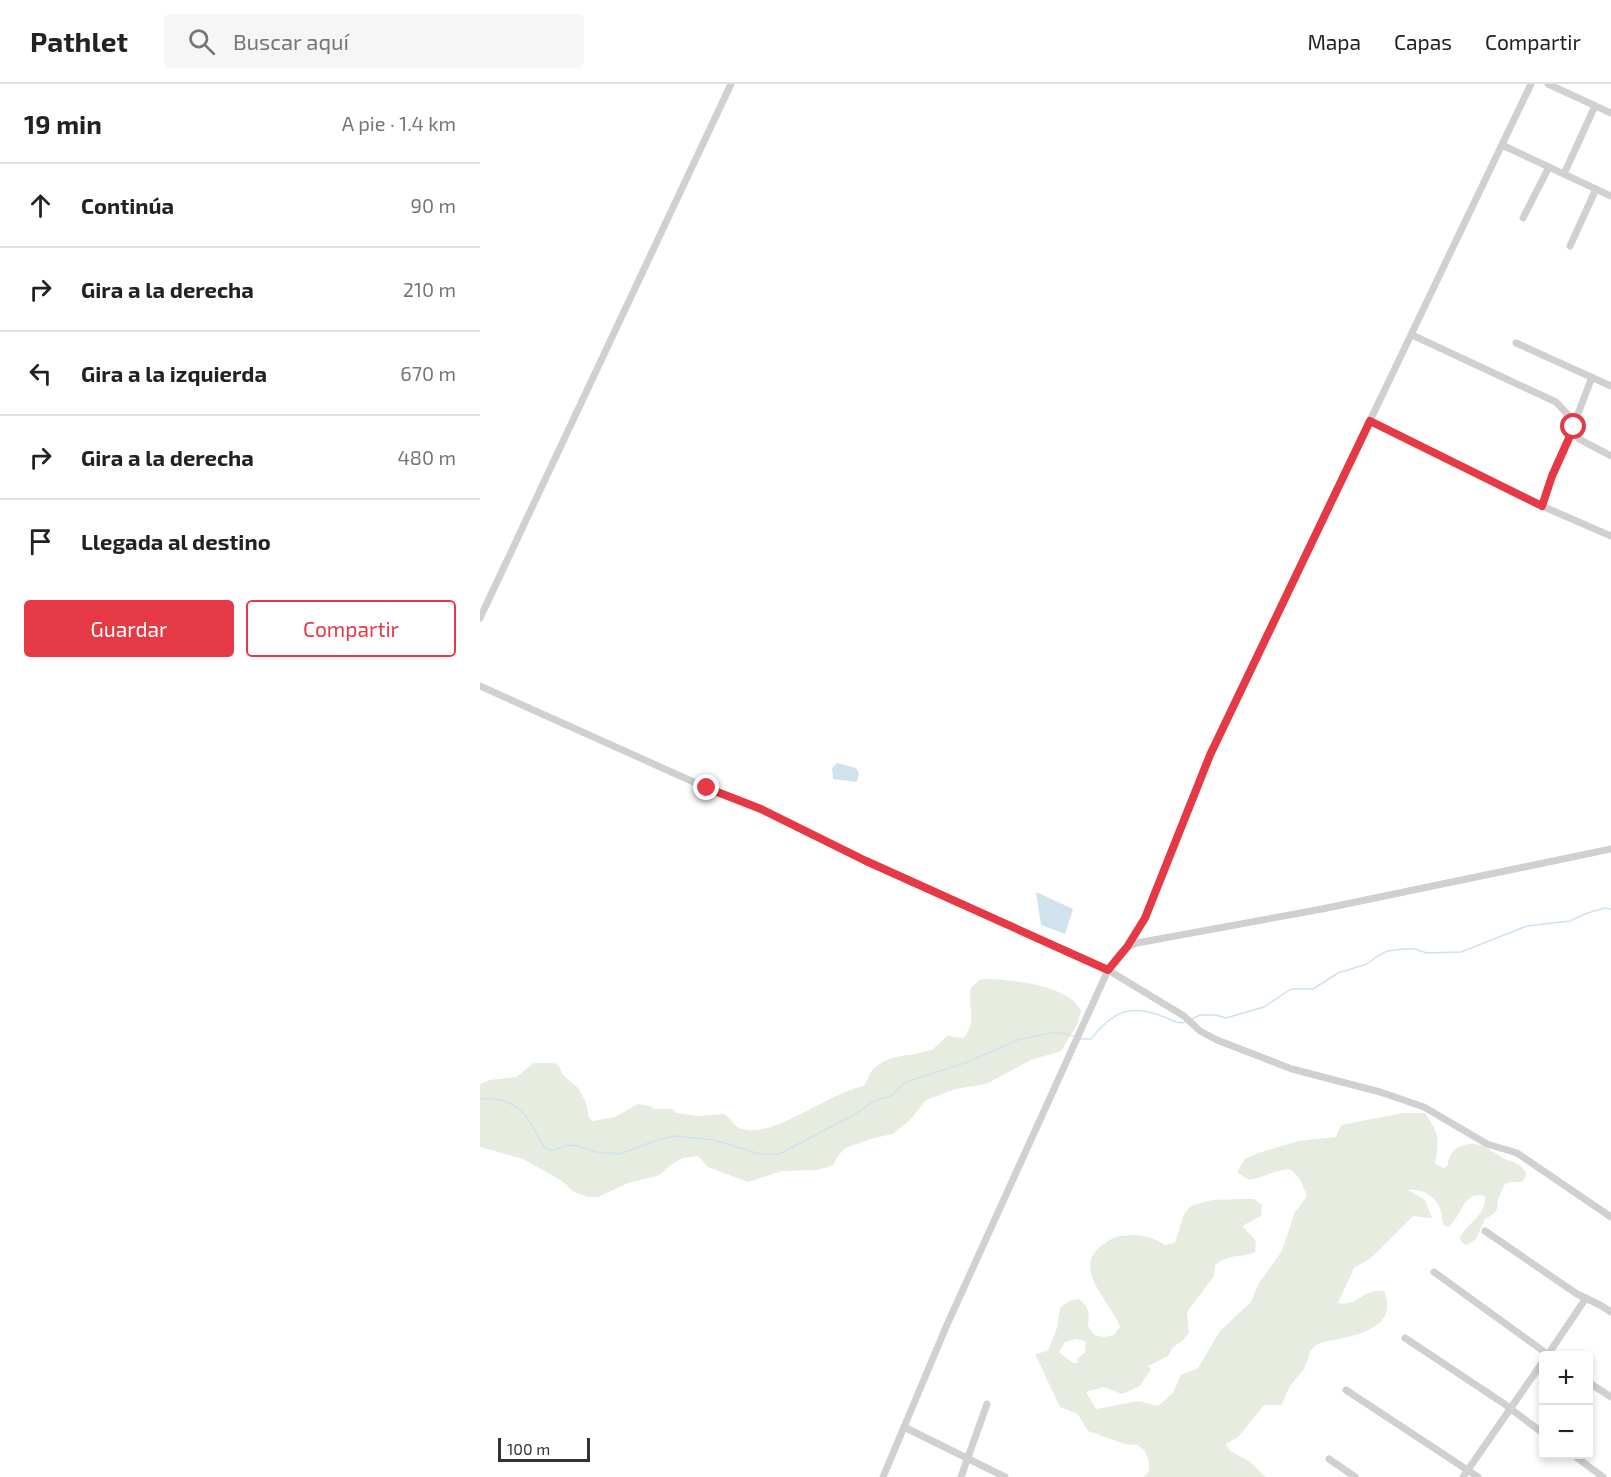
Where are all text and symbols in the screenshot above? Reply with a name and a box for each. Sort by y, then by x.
search box [164,14,584,68]
text: Pathlet [30,24,128,58]
icon: search [185,25,218,58]
text: Buscar aquí [233,28,349,54]
text: Mapa [1307,29,1361,54]
text: Capas [1394,29,1452,54]
text: Compartir [1485,29,1581,54]
text: 19 min [24,108,102,139]
text: A pie · 1.4 km [342,111,456,135]
icon: ahead [24,189,57,222]
text: Continúa [81,192,174,218]
text: 90 m [411,193,456,217]
icon: right [24,273,57,306]
text: Gira a la derecha [81,276,254,302]
text: 210 m [403,277,456,301]
icon: left [24,357,57,390]
text: Gira a la izquierda [81,360,267,386]
text: 670 m [400,361,456,385]
route start [1560,413,1586,439]
icon: right [24,441,57,474]
text: Gira a la derecha [81,444,254,470]
text: 480 m [398,445,456,469]
icon: arrive [24,525,57,558]
text: Llegada al destino [81,528,271,554]
button: Guardar [24,600,234,657]
button: Compartir [246,600,456,657]
route end [693,774,719,800]
map controls [1539,1351,1593,1459]
button: + [1539,1351,1593,1405]
button: − [1539,1405,1593,1459]
scale bar [498,1435,590,1462]
text: 100 m [507,1439,550,1458]

